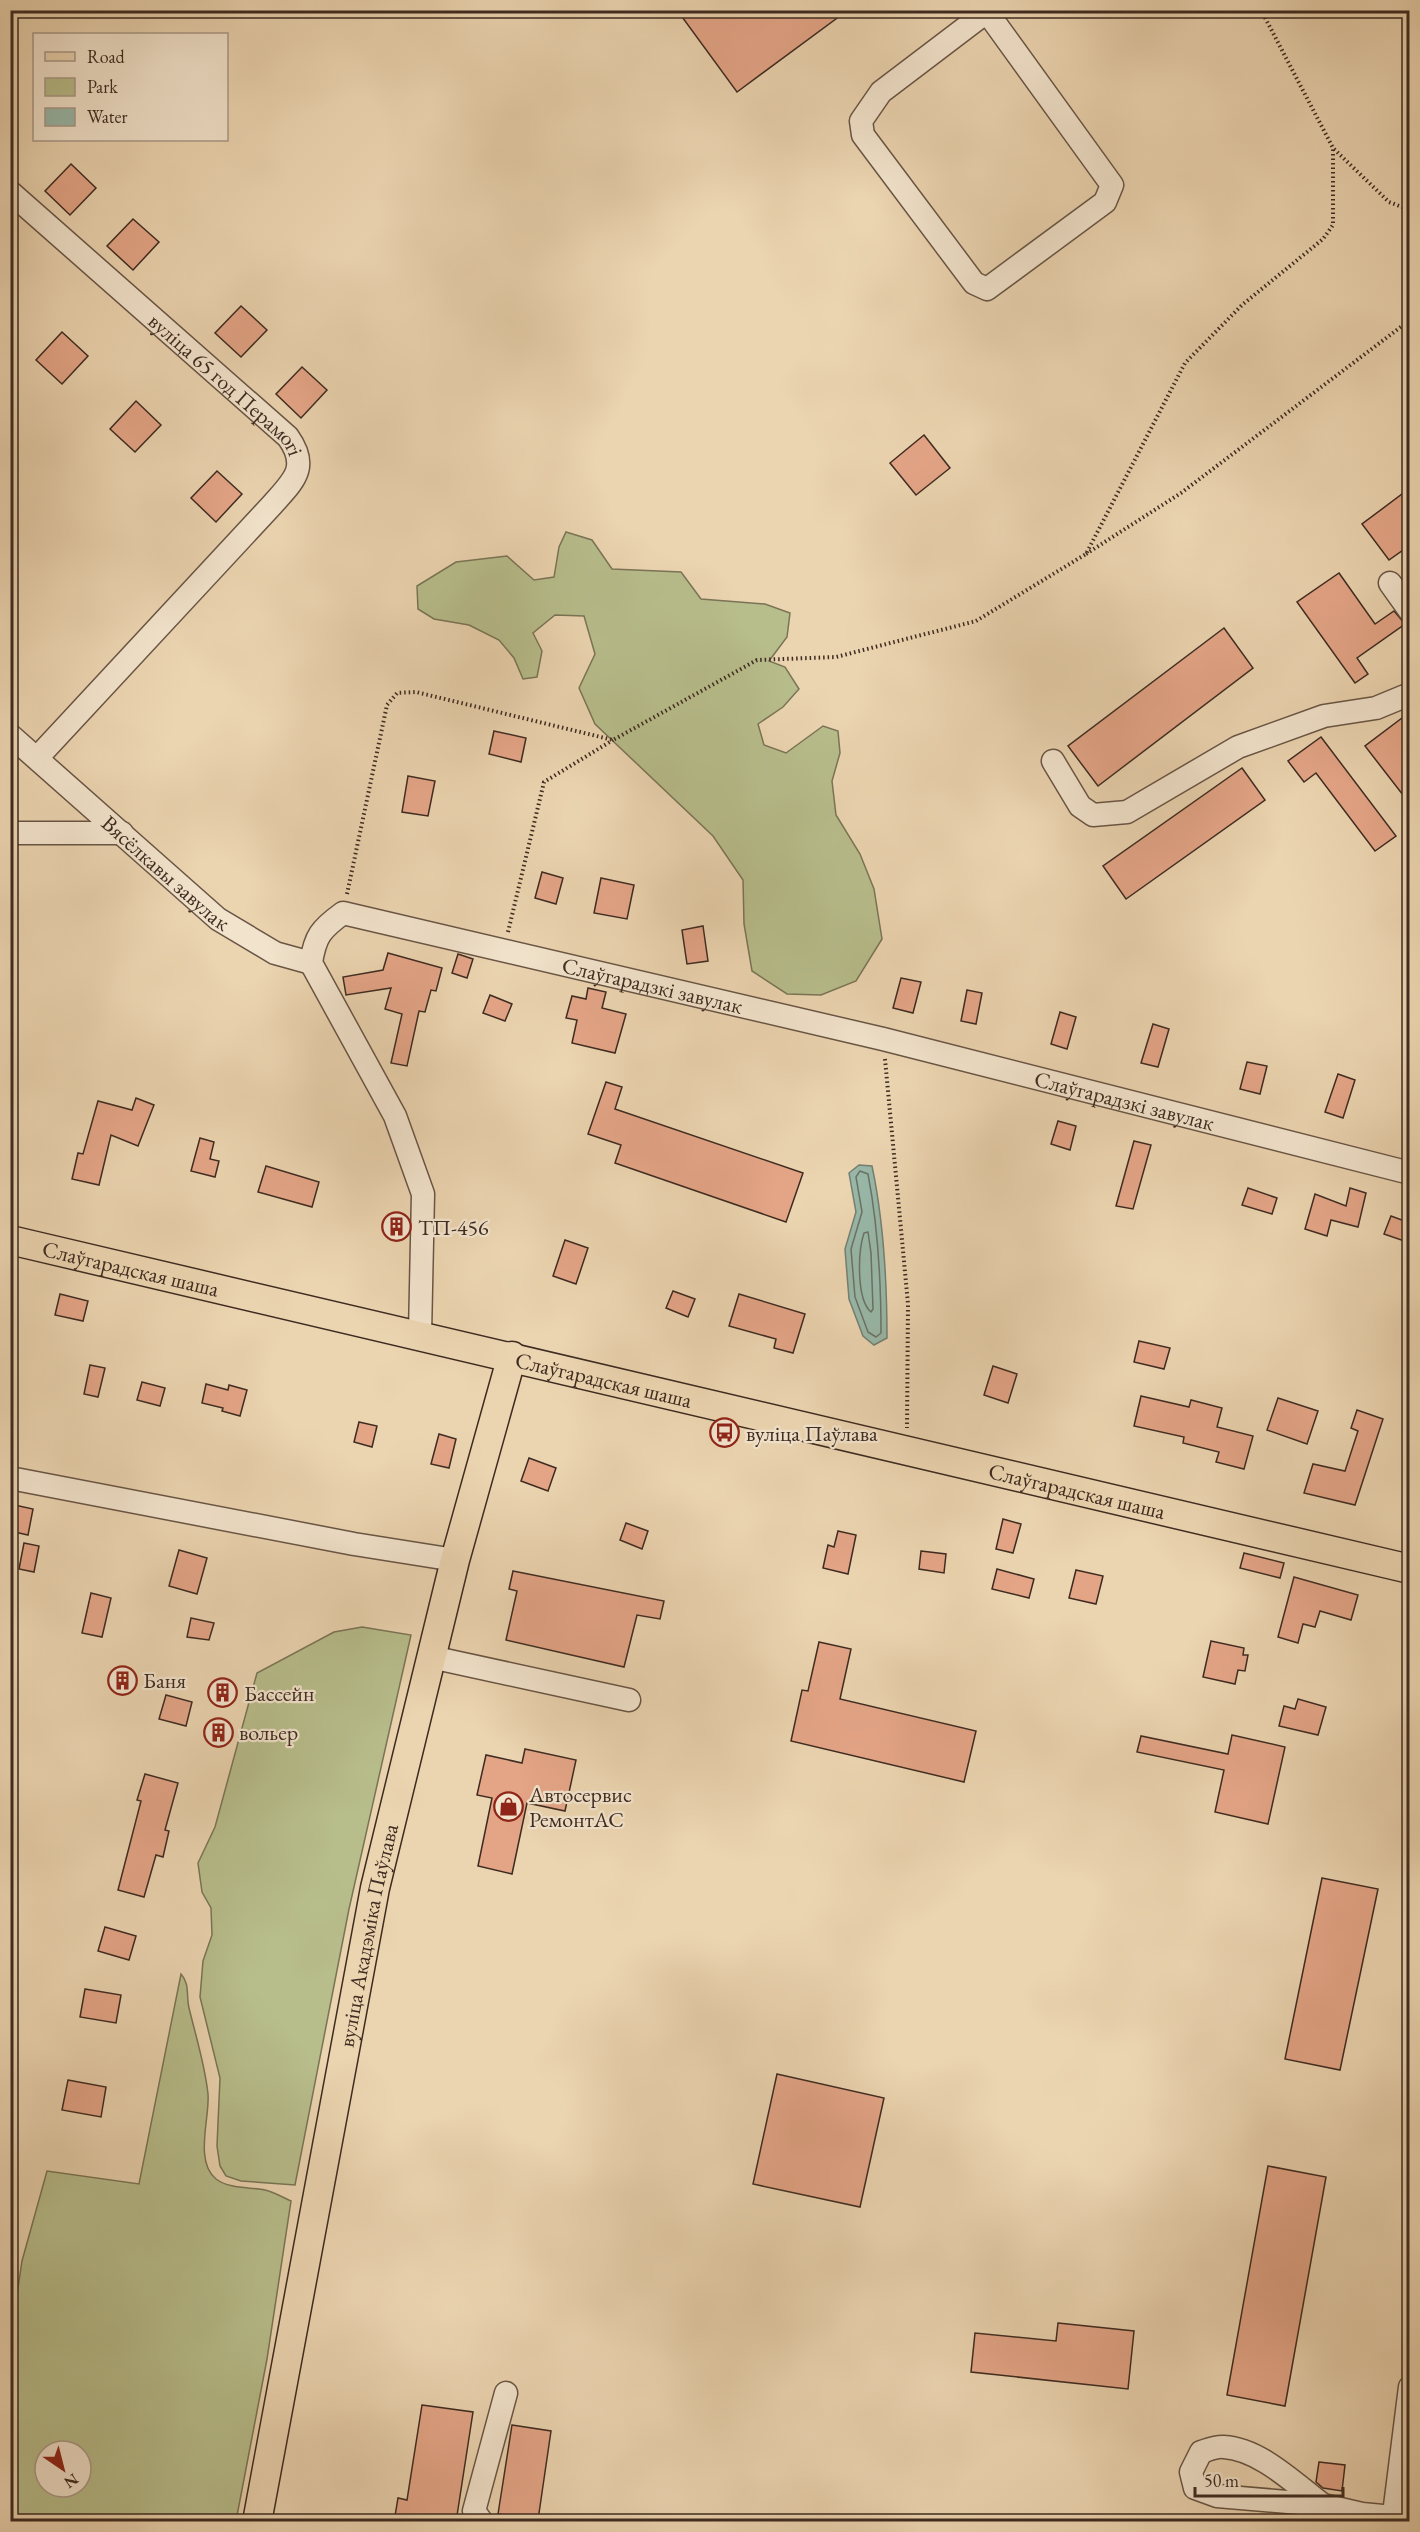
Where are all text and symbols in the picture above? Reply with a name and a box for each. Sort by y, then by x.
legend [33,33,228,141]
text: Road [87,45,126,68]
text: Park [87,75,118,98]
text: Water [87,105,128,128]
street label: вуліца 65 год Перамогі [143,306,311,460]
street label: Вясёлкавы завулак [96,808,235,937]
street label: Слаўгарадзкі завулак [559,950,746,1020]
street label: Слаўгарадзкі завулак [1031,1064,1218,1137]
building icon: ТП-456 [381,1211,413,1243]
place label: ТП-456 [418,1213,489,1242]
street label: Слаўгарадская шаша [39,1234,222,1303]
street label: Слаўгарадская шаша [513,1345,695,1414]
bus stop icon: вуліца Паўлава [709,1417,741,1449]
place label: вуліца Паўлава [746,1419,878,1448]
street label: Слаўгарадская шаша [986,1456,1168,1526]
building icon: Баня [106,1664,138,1696]
place label: Баня [143,1666,186,1695]
building icon: Бассейн [207,1677,239,1709]
place label: Бассейн [244,1679,314,1708]
building icon: вольер [202,1716,234,1748]
place label: вольер [239,1718,298,1747]
place label: Автосервис РемонтАС [528,1780,632,1834]
shop icon: Автосервис РемонтАС [492,1791,524,1823]
street label: вуліца Акадэміка Паўлава [331,1820,405,2050]
north arrow [33,2439,93,2499]
scale bar [1195,2460,1344,2498]
text: N [60,2469,83,2493]
text: 50 m [1204,2469,1239,2492]

